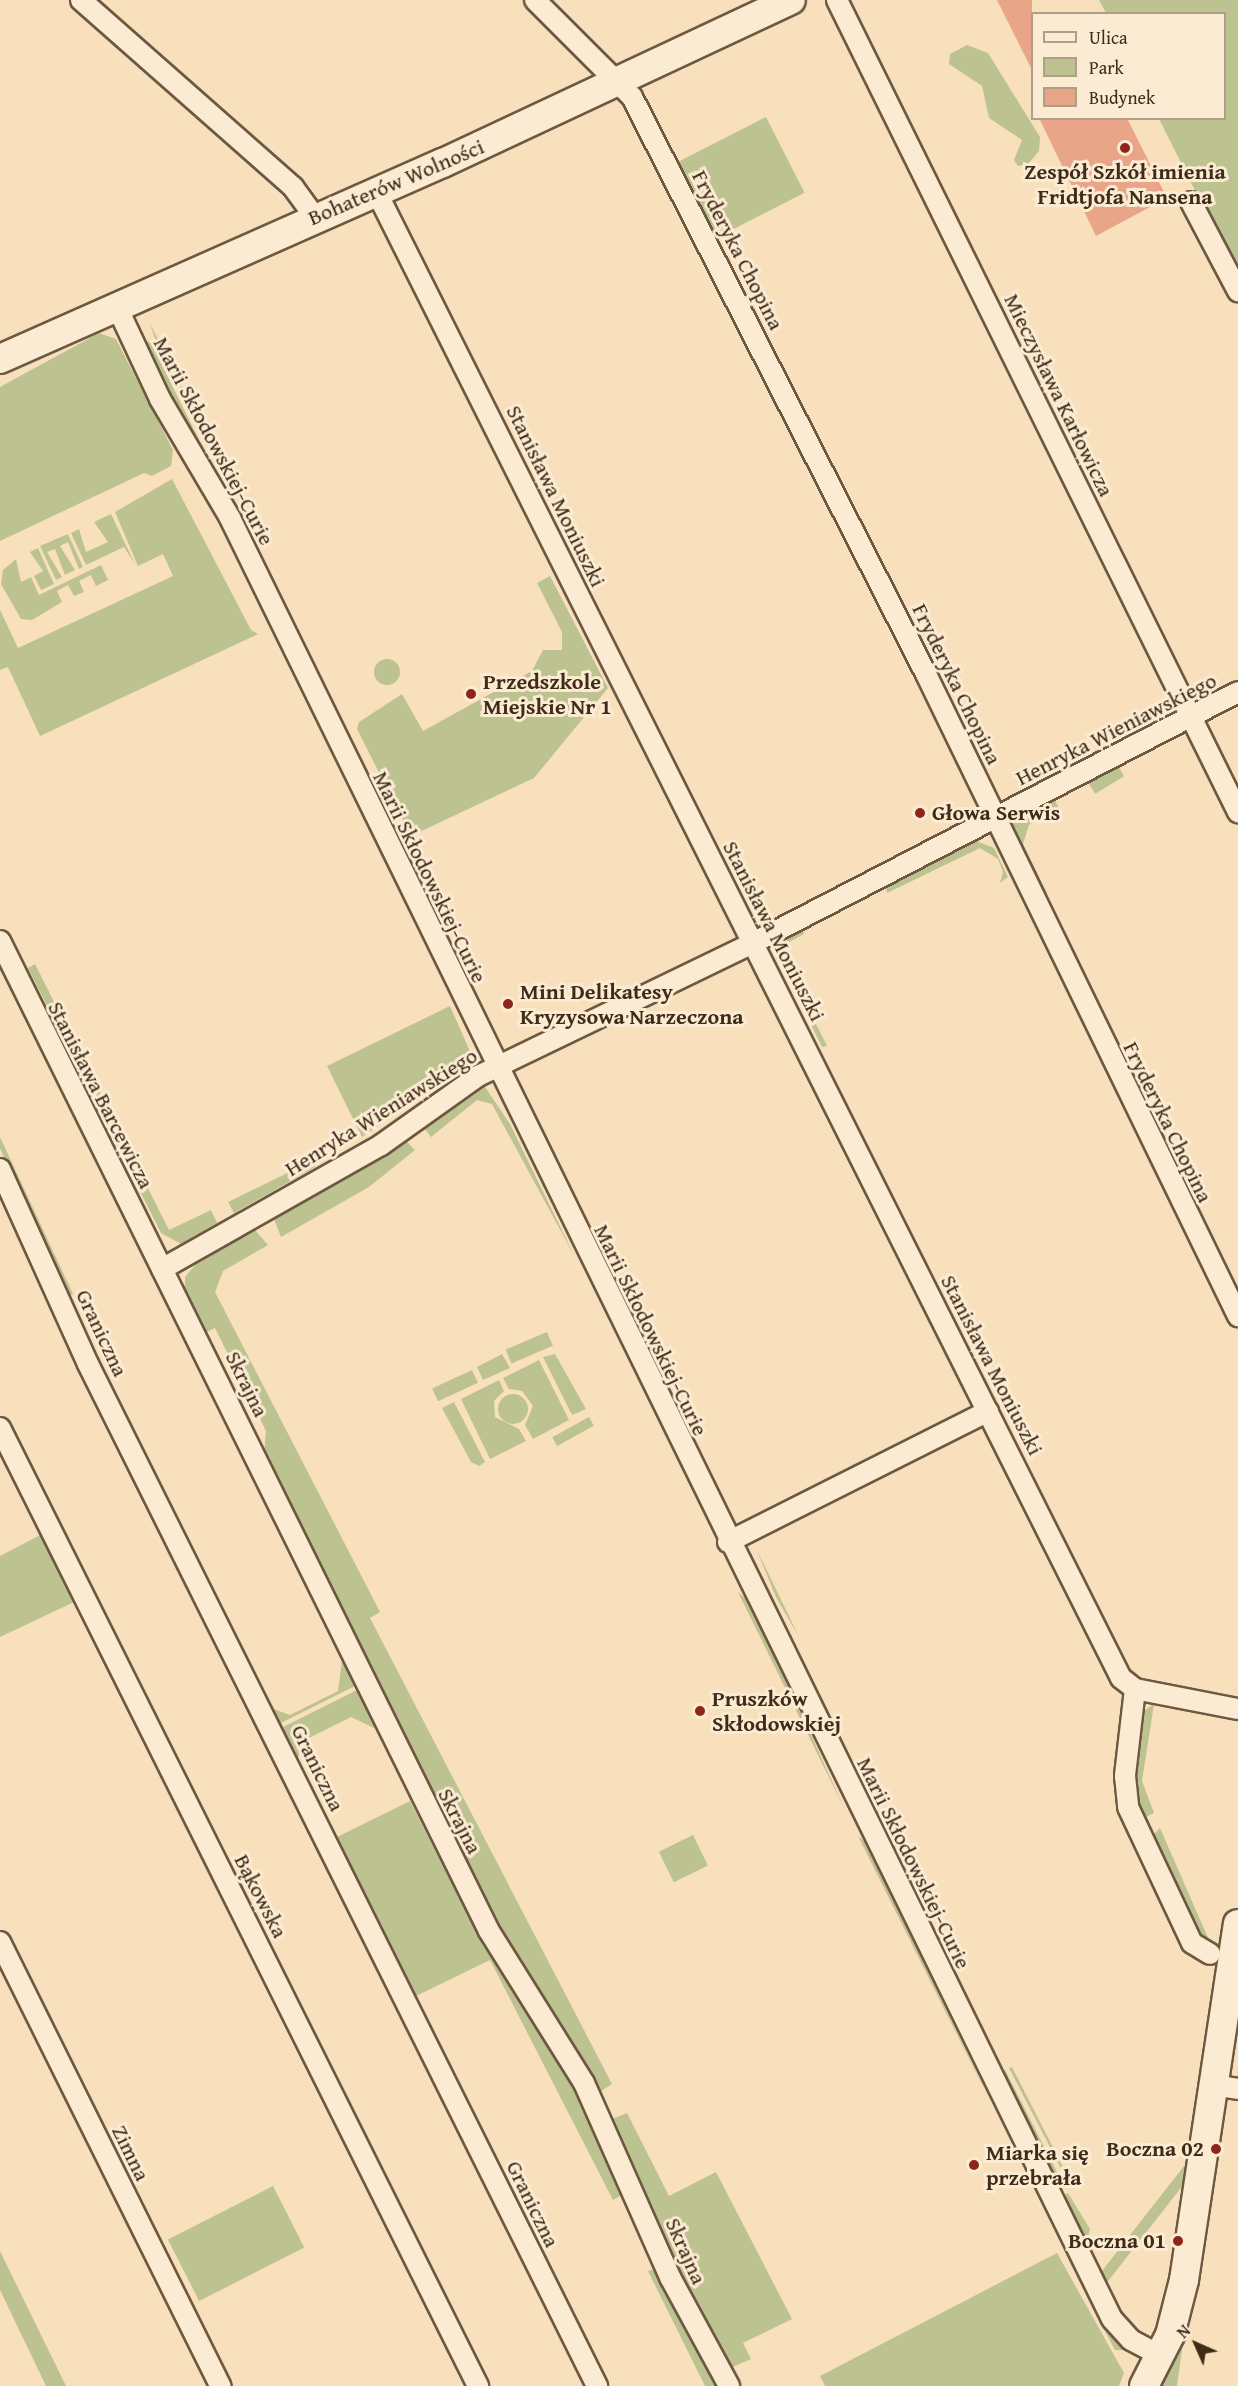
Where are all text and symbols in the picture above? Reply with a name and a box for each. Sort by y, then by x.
legend [1031,12,1226,120]
text: Ulica [1089,24,1127,51]
text: Park [1089,54,1124,81]
text: Budynek [1089,84,1155,111]
street label: Bohaterów Wolności [304,133,488,231]
marker: Zespół Szkół imienia Fridtjofa Nansena [1118,141,1132,155]
place label: Zespół Szkół imienia Fridtjofa Nansena [1024,158,1226,210]
street label: Fryderyka Chopina [686,166,790,334]
street label: Mieczysława Karłowicza [998,289,1120,501]
street label: Marii Skłodowskiej-Curie [148,332,280,550]
street label: Stanisława Moniuszki [501,401,611,591]
street label: Fryderyka Chopina [907,599,1007,769]
street label: Henryka Wieniawskiego [1011,667,1221,791]
place label: Przedszkole Miejskie Nr 1 [483,668,612,720]
marker: Przedszkole Miejskie Nr 1 [464,687,478,701]
street label: Marii Skłodowskiej-Curie [367,767,493,987]
place label: Głowa Serwis [932,800,1060,826]
marker: Głowa Serwis [913,806,927,820]
street label: Stanisława Moniuszki [717,837,831,1025]
place label: Mini Delikatesy Kryzysowa Narzeczona [520,978,744,1030]
street label: Stanisława Barcewicza [42,997,160,1193]
marker: Mini Delikatesy Kryzysowa Narzeczona [501,997,515,1011]
street label: Fryderyka Chopina [1118,1037,1218,1207]
street label: Henryka Wieniawskiego [280,1042,482,1182]
street label: Marii Skłodowskiej-Curie [588,1220,714,1440]
street label: Stanisława Moniuszki [935,1271,1049,1459]
street label: Graniczna [70,1285,134,1381]
street label: Skrajna [220,1347,274,1421]
place label: Pruszków Skłodowskiej [712,1685,841,1736]
marker: Pruszków Skłodowskiej [693,1704,707,1718]
street label: Graniczna [286,1720,350,1816]
street label: Marii Skłodowskiej-Curie [851,1753,977,1973]
street label: Skrajna [432,1784,488,1858]
street label: Bąkowska [229,1850,293,1942]
street label: Zimna [106,2121,156,2185]
place label: Boczna 02 [1106,2136,1204,2162]
place label: Miarka się przebrała [986,2139,1089,2190]
marker: Boczna 02 [1209,2142,1223,2156]
street label: Graniczna [501,2156,565,2252]
marker: Miarka się przebrała [967,2158,981,2172]
street label: Skrajna [660,2214,712,2288]
place label: Boczna 01 [1068,2228,1166,2254]
marker: Boczna 01 [1171,2234,1185,2248]
north arrow [1166,2314,1226,2374]
text: N [1171,2319,1196,2344]

